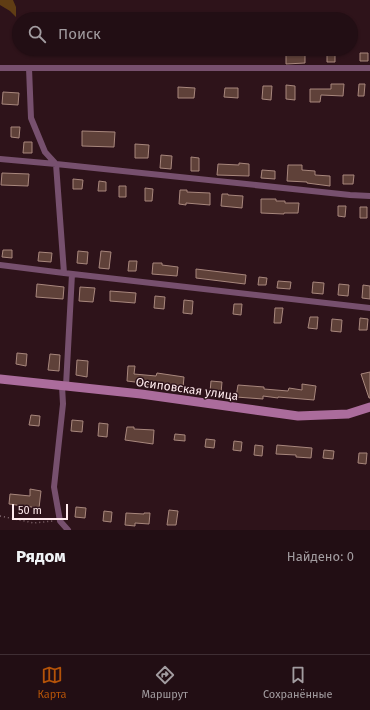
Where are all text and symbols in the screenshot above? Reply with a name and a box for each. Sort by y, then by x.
search box [12,12,358,56]
icon: search [26,23,48,45]
text: Поиск [58,25,101,43]
street label: Осиповская улица [135,375,239,403]
scale bar [12,502,68,521]
text: 50 m [18,504,42,517]
text: Рядом [16,546,66,567]
text: Найдено: 0 [287,549,354,564]
tab: Карта [37,664,67,701]
tab: Маршрут [141,664,188,701]
tab: Сохранённые [263,664,333,701]

